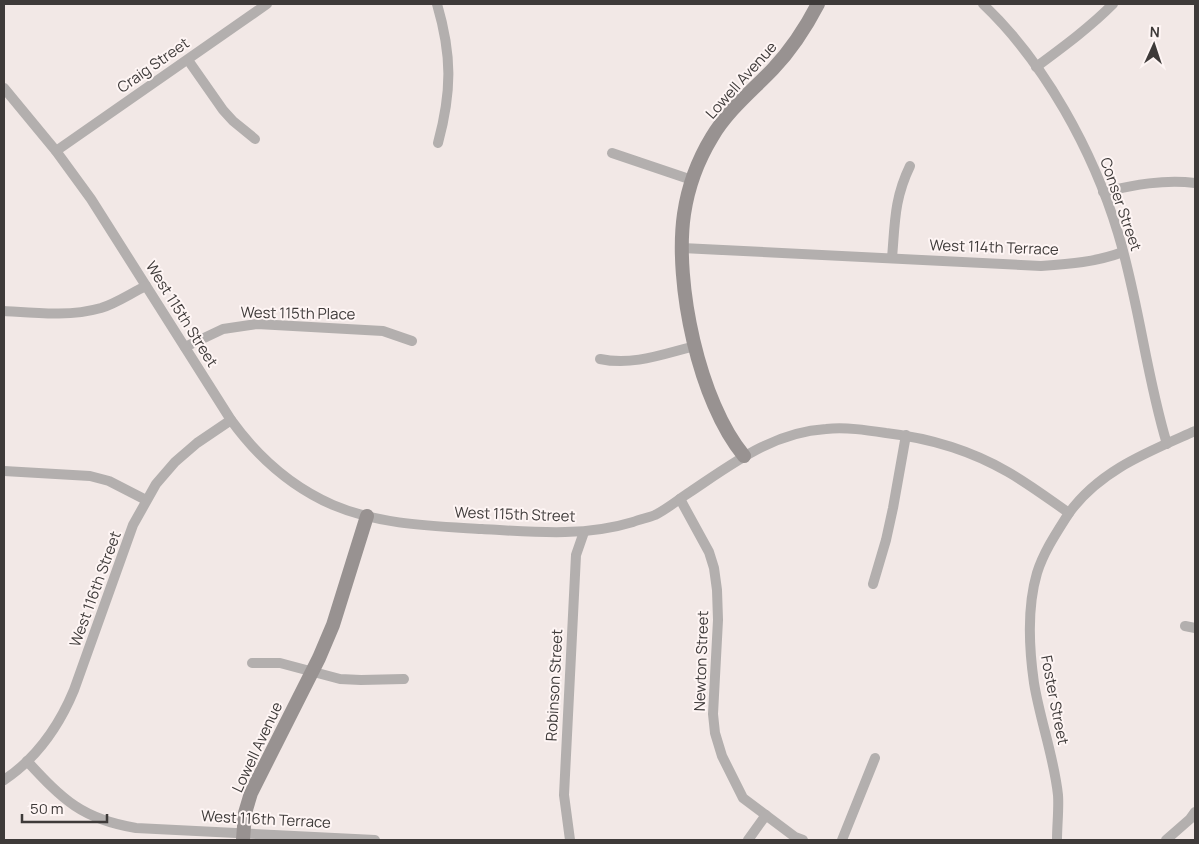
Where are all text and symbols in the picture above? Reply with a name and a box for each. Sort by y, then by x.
north arrow [1129,20,1179,70]
text: N [1149,22,1160,41]
street label: Craig Street [113,32,193,98]
street label: Lowell Avenue [701,37,782,123]
street label: Conser Street [1095,154,1147,254]
street label: West 114th Terrace [929,234,1059,260]
street label: West 115th Street [141,257,223,371]
street label: West 115th Place [240,301,356,325]
street label: West 115th Street [454,501,576,527]
street label: West 116th Street [64,528,126,650]
street label: Newton Street [689,610,713,712]
street label: Robinson Street [541,628,567,742]
street label: Foster Street [1036,653,1074,747]
street label: Lowell Avenue [227,698,287,796]
scale bar [22,792,108,824]
text: 50 m [30,798,64,819]
street label: West 116th Terrace [201,805,332,833]

